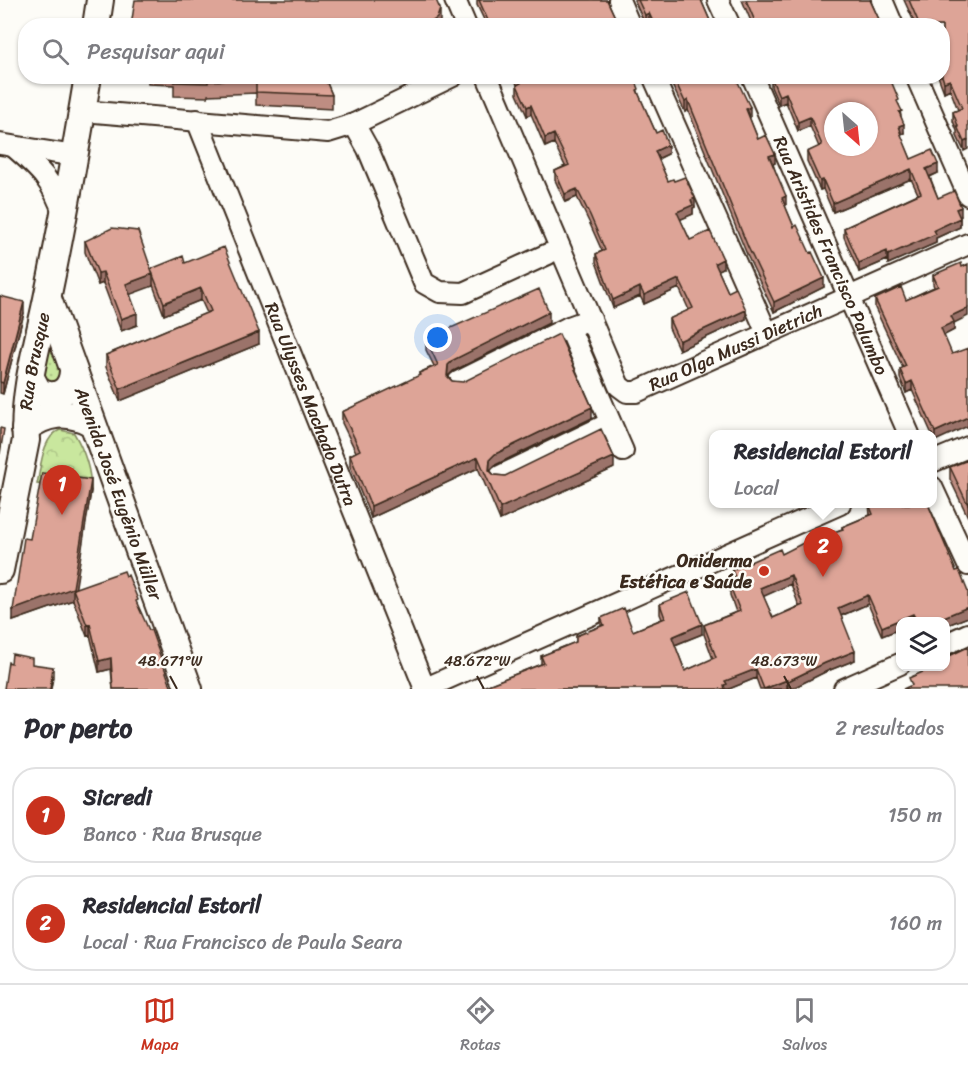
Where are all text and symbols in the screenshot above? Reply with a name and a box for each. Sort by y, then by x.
search box [18,18,950,84]
text: Pesquisar aqui [87,32,225,71]
icon: search [39,35,72,68]
north arrow [824,102,878,156]
street label: Rua Aristides Francisco Palumbo [764,131,897,380]
street label: Rua Olga Mussi Dietrich [644,295,828,400]
street label: Rua Ulysses Machado Dutra [256,297,366,511]
street label: Rua Brusque [10,309,60,412]
your location [423,323,452,352]
street label: Avenida José Eugênio Müller [65,381,172,606]
popup [709,430,937,508]
text: Residencial Estoril [734,432,912,471]
pin: 1 [42,466,82,515]
text: Local [734,471,779,506]
pin: 2 [804,528,842,577]
place label: Oniderma Estética e Saúde [620,545,753,598]
marker: Oniderma Estética e Saúde [757,564,771,578]
map controls [896,617,950,671]
button: layers [896,617,950,671]
text: 48.671°W [138,648,203,674]
text: 48.672°W [444,648,511,674]
text: 48.673°W [751,648,818,674]
text: Por perto [24,705,132,751]
text: 2 resultados [835,711,944,746]
text: Sicredi [83,778,152,817]
text: 1 [41,798,50,833]
text: 150 m [888,798,942,833]
text: Banco · Rua Brusque [83,817,262,852]
text: Residencial Estoril [83,886,261,925]
text: 2 [40,906,51,941]
text: 160 m [889,906,942,941]
text: Local · Rua Francisco de Paula Seara [83,925,402,960]
tab: Mapa [141,994,178,1059]
tab: Rotas [460,994,501,1059]
tab: Salvos [782,994,827,1059]

